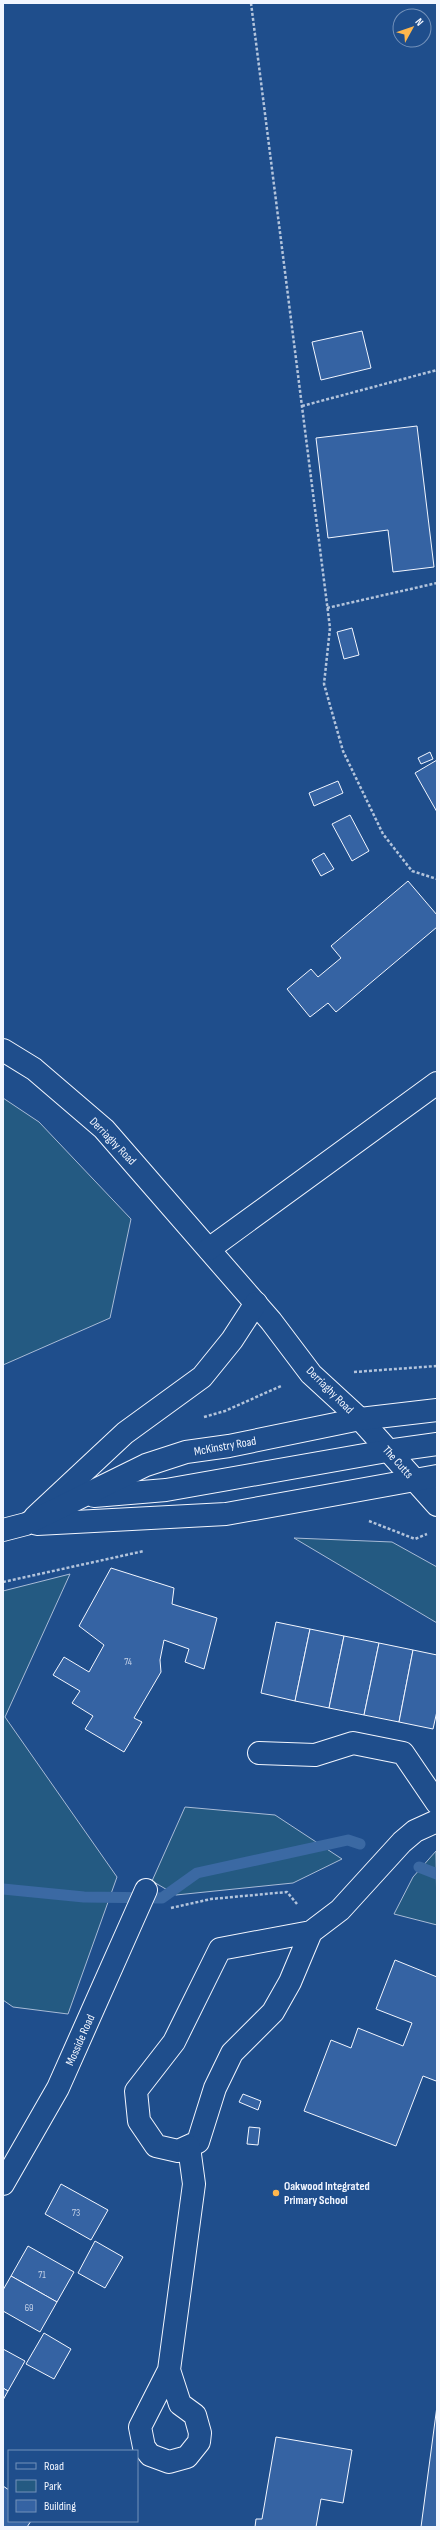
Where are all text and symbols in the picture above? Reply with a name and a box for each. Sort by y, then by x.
north arrow [392,8,432,48]
text: N [412,15,426,28]
street label: Derriaghy Road [86,1114,139,1168]
street label: Derriaghy Road [303,1364,356,1417]
street label: McKinstry Road [193,1434,257,1459]
street label: The Cutts [379,1443,416,1482]
house number: 74 [124,1656,132,1668]
street label: Mosside Road [63,2012,98,2068]
place label: Oakwood Integrated Primary School [284,2179,370,2208]
marker: Oakwood Integrated Primary School [271,2188,281,2198]
house number: 73 [72,2207,80,2219]
house number: 71 [38,2269,46,2281]
house number: 69 [25,2302,33,2314]
legend [8,2450,138,2522]
text: Road [44,2459,64,2474]
text: Park [44,2479,62,2494]
text: Building [44,2499,76,2514]

